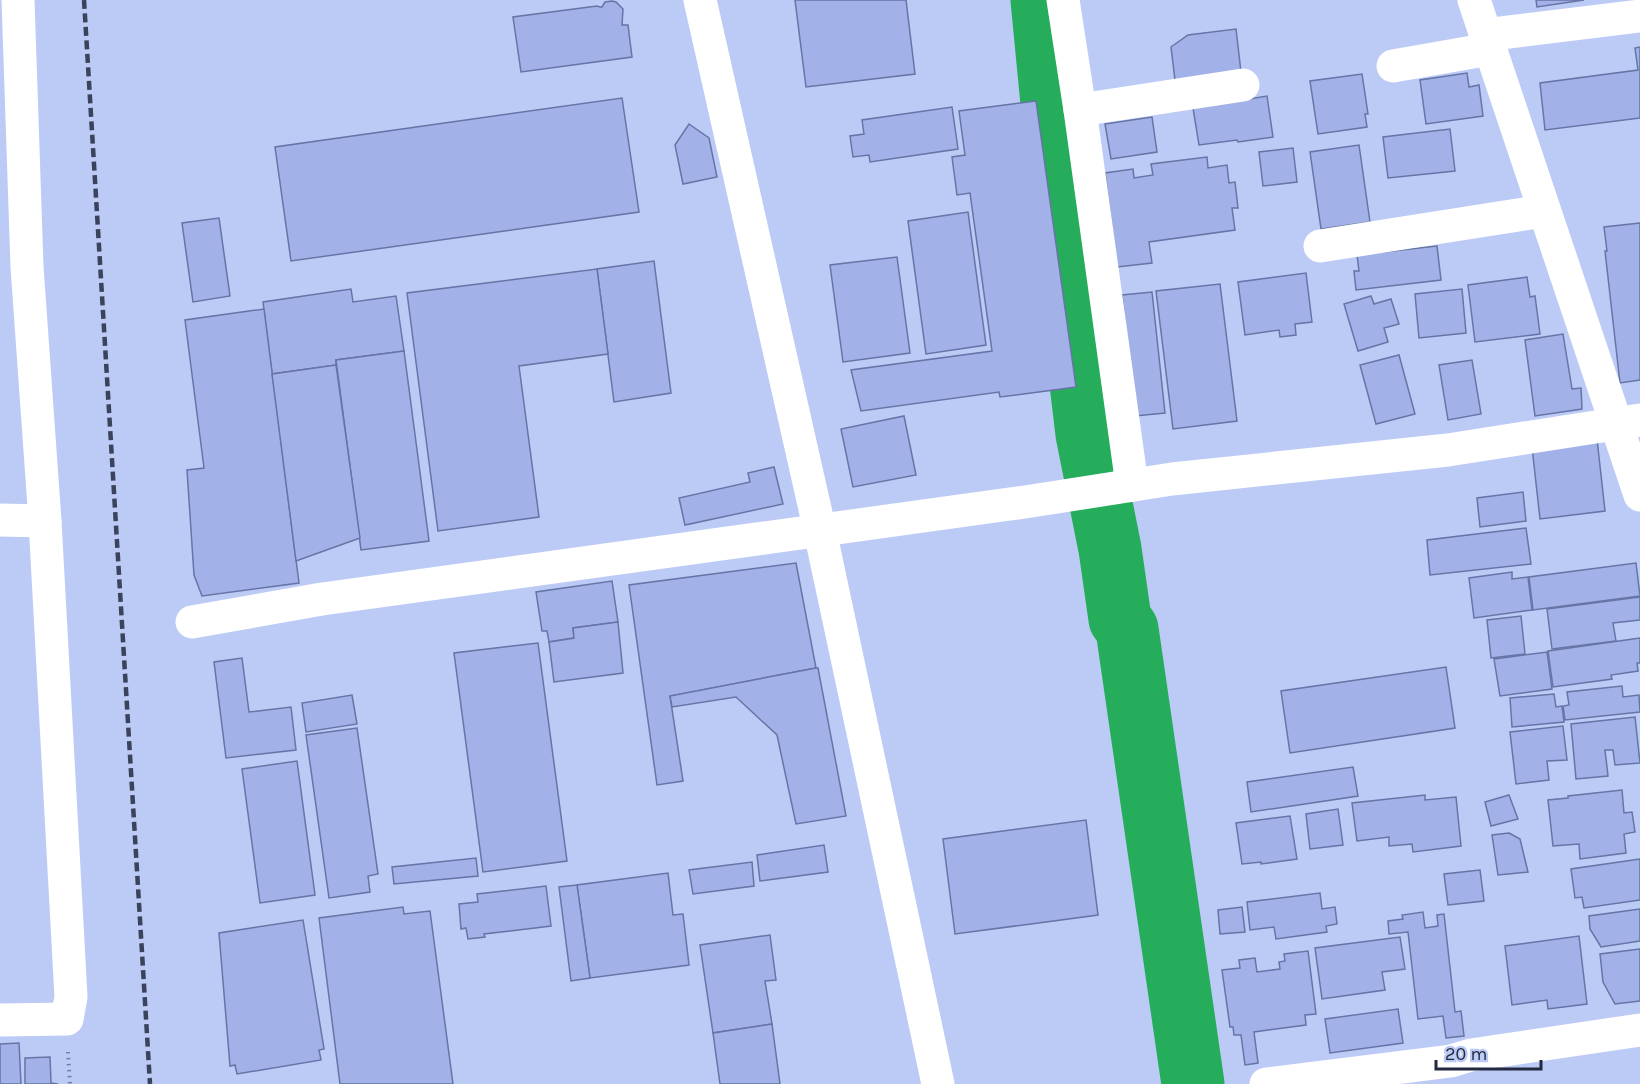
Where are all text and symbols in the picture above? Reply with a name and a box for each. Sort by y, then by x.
scale bar [1436,1033,1541,1071]
text: 20 m [1445,1043,1487,1065]

